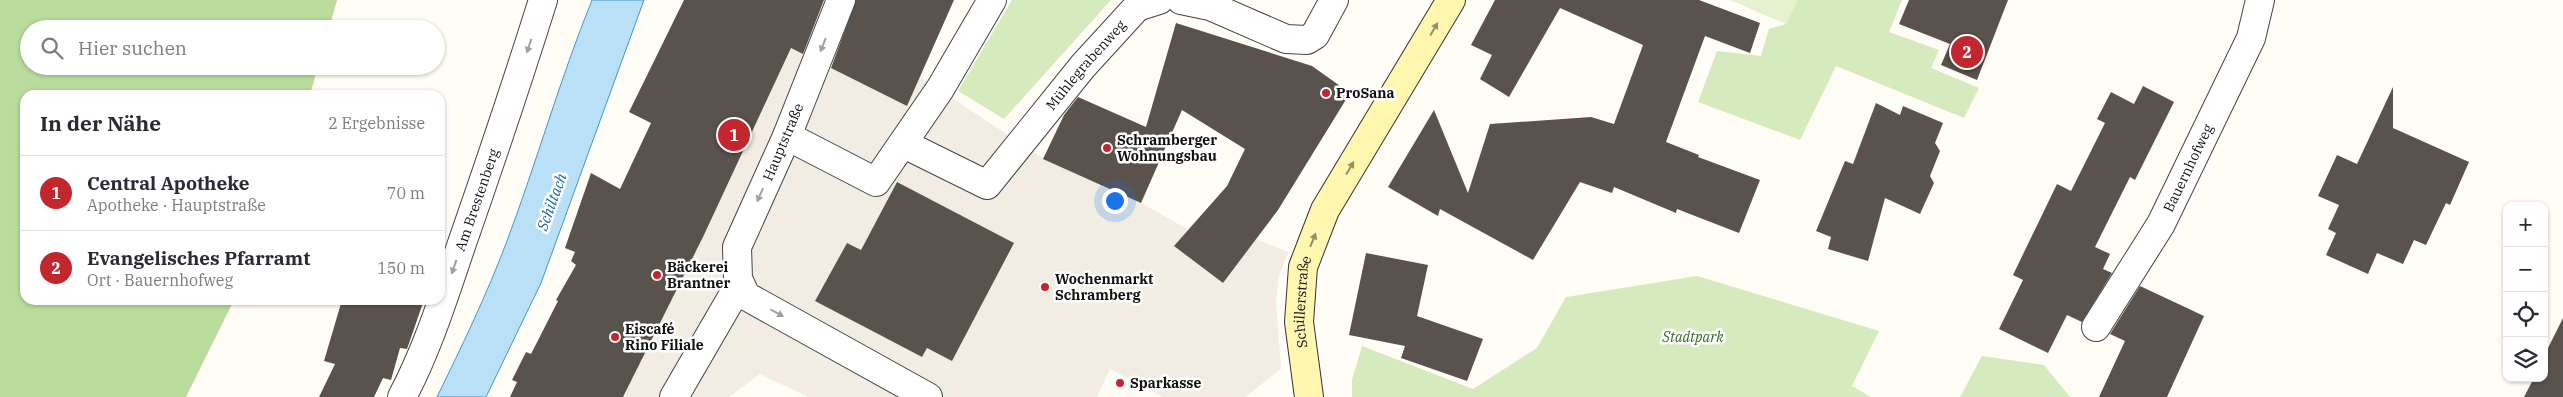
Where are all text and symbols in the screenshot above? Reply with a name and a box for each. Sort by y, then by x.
street label: Mühlegrabenweg [1042,16,1130,114]
search box [20,20,445,75]
one-way arrow [1430,23,1439,36]
pin: 2 [1951,33,1983,71]
icon: search [38,34,66,62]
text: Hier suchen [78,36,187,60]
one-way arrow [818,38,826,52]
one-way arrow [524,39,532,54]
place label: ProSana [1336,84,1395,102]
marker: ProSana [1320,87,1332,99]
street label: Hauptstraße [759,100,807,184]
text: In der Nähe [40,109,161,137]
text: 2 Ergebnisse [328,113,425,133]
pin: 1 [718,116,750,154]
street label: Bauernhofweg [2159,121,2217,215]
place label: Schramberger Wohnungsbau [1117,131,1217,165]
marker: Schramberger Wohnungsbau [1101,142,1113,154]
street label: Am Brestenberg [451,146,503,254]
one-way arrow [1346,162,1355,175]
water label: Schiltach [532,170,571,234]
text: Central Apotheke [87,171,249,195]
text: 1 [51,183,61,203]
text: 70 m [387,183,425,203]
one-way arrow [756,188,764,202]
your location [1102,188,1128,214]
text: Apotheke · Hauptstraße [87,195,266,215]
map controls [2503,202,2548,382]
button: + [2503,202,2548,247]
one-way arrow [1310,233,1318,248]
text: Evangelisches Pfarramt [87,246,310,270]
button: − [2503,247,2548,292]
street label: Schillerstraße [1290,253,1316,349]
text: 2 [51,258,61,278]
text: 150 m [377,258,425,278]
place label: Bäckerei Brantner [667,258,730,292]
one-way arrow [450,259,457,274]
marker: Bäckerei Brantner [651,269,663,281]
text: Ort · Bauernhofweg [87,270,233,290]
place label: Wochenmarkt Schramberg [1055,270,1153,304]
marker: Wochenmarkt Schramberg [1039,281,1051,293]
button: locate [2503,292,2548,337]
one-way arrow [771,309,784,318]
place label: Eiscafé Rino Filiale [625,320,704,354]
park label: Stadtpark [1661,328,1724,346]
marker: Eiscafé Rino Filiale [609,331,621,343]
button: layers [2503,337,2548,382]
place label: Sparkasse [1130,374,1201,392]
marker: Sparkasse [1114,377,1126,389]

